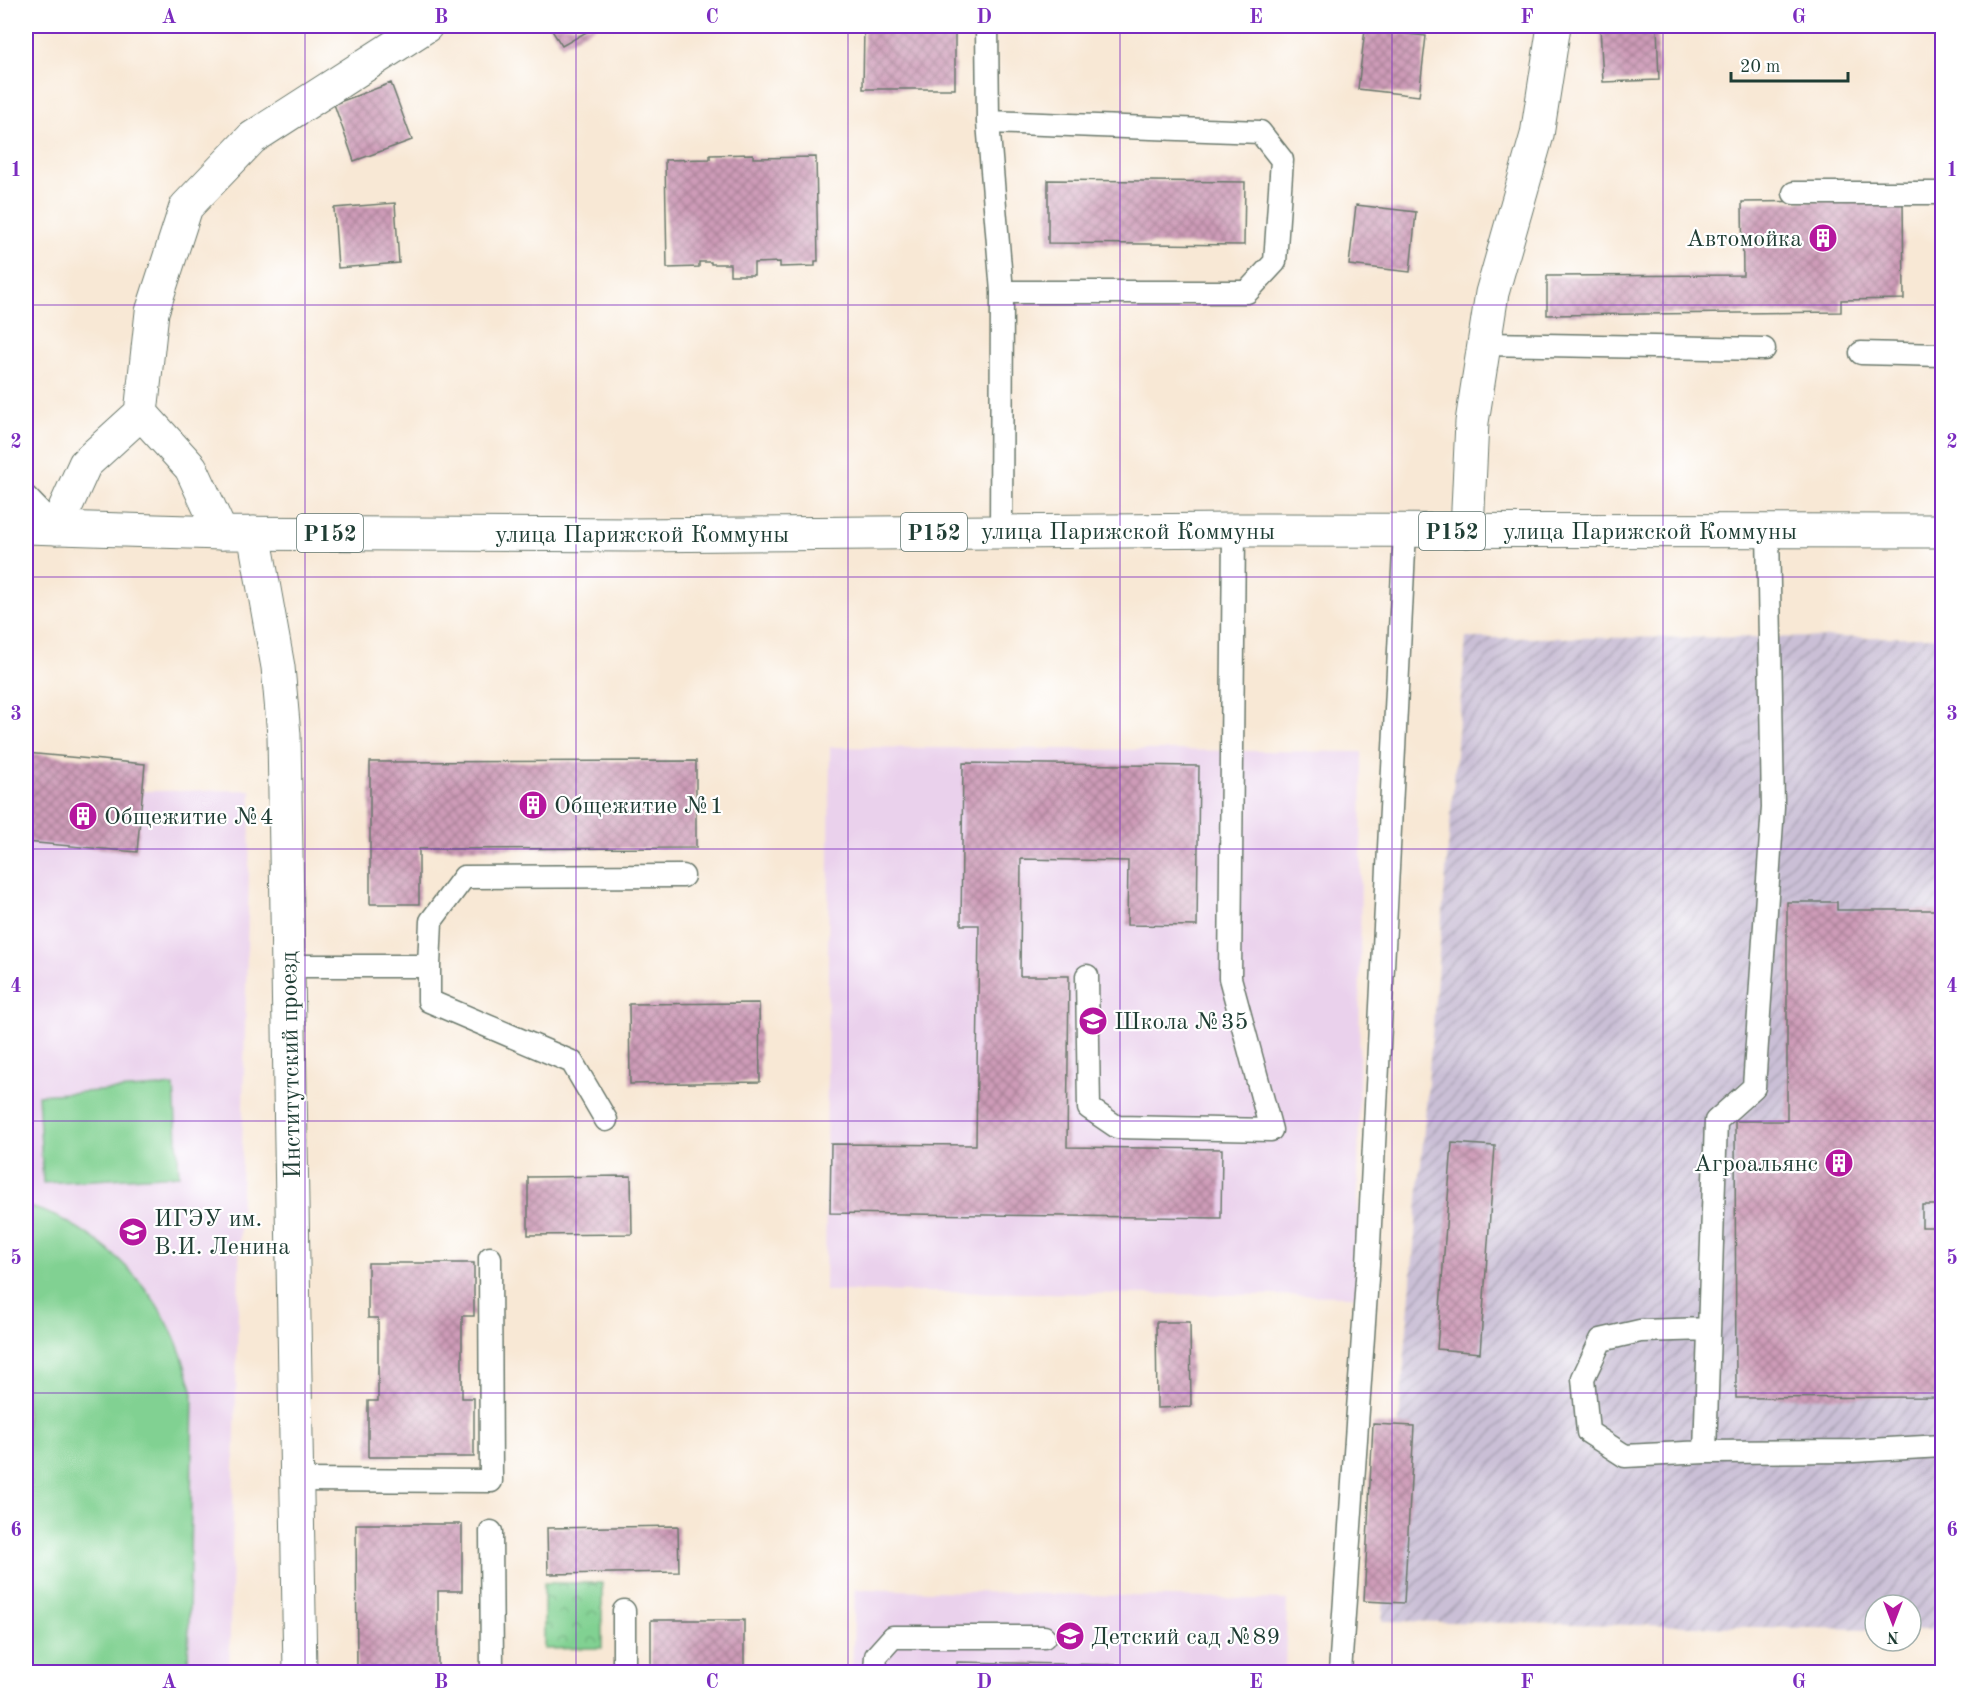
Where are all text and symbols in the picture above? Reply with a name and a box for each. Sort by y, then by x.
text: A [161,8,177,28]
text: B [434,8,448,28]
text: C [705,8,719,28]
text: D [976,8,992,28]
text: E [1249,8,1263,28]
text: F [1520,8,1534,28]
text: G [1792,8,1806,28]
scale bar [1731,45,1848,83]
text: 20 m [1740,58,1780,76]
text: 1 [10,161,22,181]
text: 1 [1946,161,1958,181]
building icon: Автомойка [1807,222,1839,254]
place label: Автомойка [1686,228,1802,252]
text: 2 [10,433,22,453]
text: 2 [1946,433,1958,453]
road number: Р152 [1419,512,1485,550]
road number: Р152 [901,513,967,551]
road number: Р152 [297,514,363,552]
street label: улица Парижской Коммуны [981,521,1275,545]
street label: улица Парижской Коммуны [1503,521,1797,545]
street label: улица Парижской Коммуны [495,524,789,548]
text: 3 [10,705,22,725]
text: 3 [1946,705,1958,725]
building icon: Общежитие №1 [517,789,549,821]
place label: Общежитие №1 [554,795,724,819]
building icon: Общежитие №4 [67,800,99,832]
place label: Общежитие №4 [104,806,274,830]
street label: Институтский проезд [278,951,306,1179]
text: 4 [10,977,22,997]
text: 4 [1946,977,1958,997]
school or university icon: Школа №35 [1077,1005,1109,1037]
place label: Школа №35 [1114,1011,1249,1035]
building icon: Агроальянс [1823,1147,1855,1179]
place label: Агроальянс [1694,1153,1818,1177]
place label: ИГЭУ им. В.И. Ленина [154,1208,290,1260]
school or university icon: ИГЭУ им. В.И. Ленина [117,1216,149,1248]
text: 5 [10,1248,22,1269]
text: 5 [1946,1248,1958,1269]
text: 6 [10,1521,22,1541]
text: 6 [1946,1521,1958,1541]
north arrow [1863,1593,1923,1653]
school or university icon: Детский сад №89 [1054,1620,1086,1652]
place label: Детский сад №89 [1091,1626,1280,1650]
text: N [1886,1628,1899,1644]
text: A [161,1673,177,1693]
text: B [434,1673,448,1693]
text: C [705,1673,719,1693]
text: D [976,1673,992,1693]
text: E [1249,1673,1263,1693]
text: F [1520,1673,1534,1693]
text: G [1792,1673,1806,1693]

